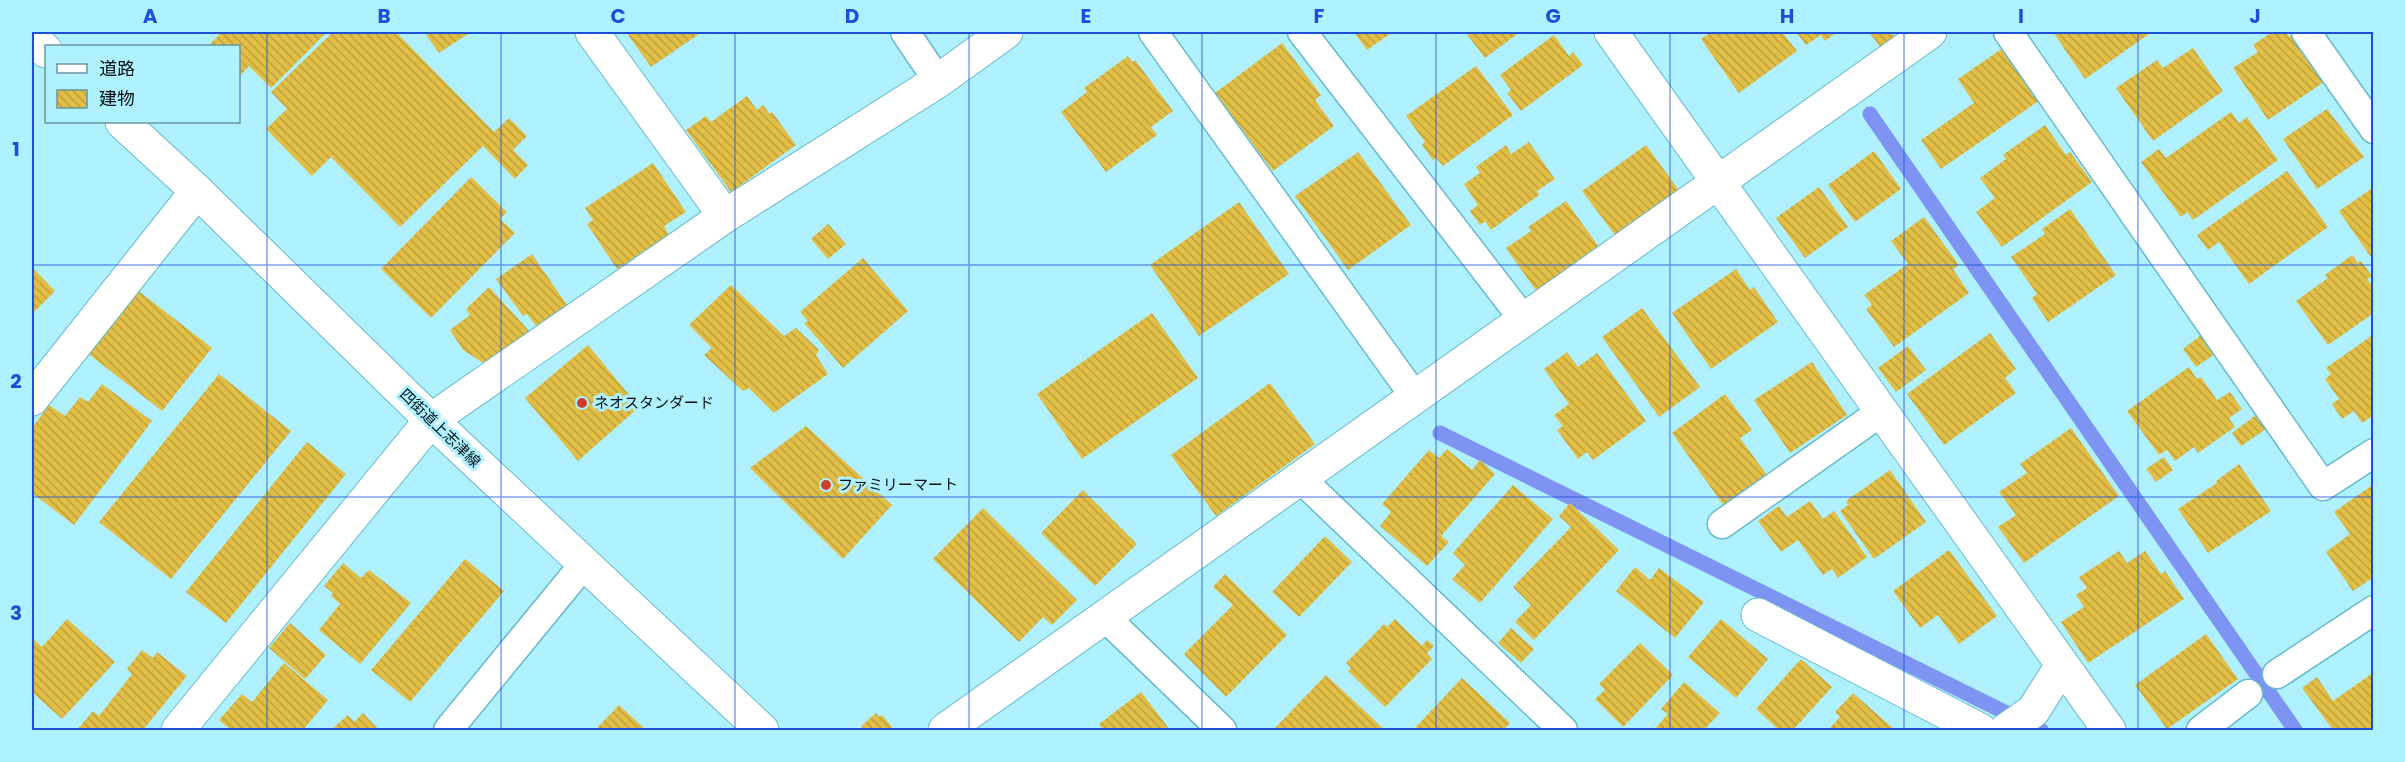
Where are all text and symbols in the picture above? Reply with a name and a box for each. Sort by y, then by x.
text: A [143,2,158,30]
text: B [377,2,391,30]
text: C [610,2,626,30]
text: D [845,2,859,30]
text: E [1081,2,1091,30]
text: F [1314,2,1325,30]
text: G [1545,2,1561,30]
text: H [1780,2,1794,30]
text: I [2018,2,2024,30]
text: J [2249,2,2261,30]
legend [45,45,240,123]
text: 道路 [99,56,135,81]
text: 建物 [99,86,135,111]
text: 1 [12,135,20,163]
text: 2 [10,367,22,395]
street label: 四街道上志津線 [395,384,485,472]
place label: ネオスタンダード [594,392,714,413]
marker: ネオスタンダード [575,396,589,410]
place label: ファミリーマート [838,474,958,495]
marker: ファミリーマート [819,478,833,492]
text: 3 [10,599,22,627]

